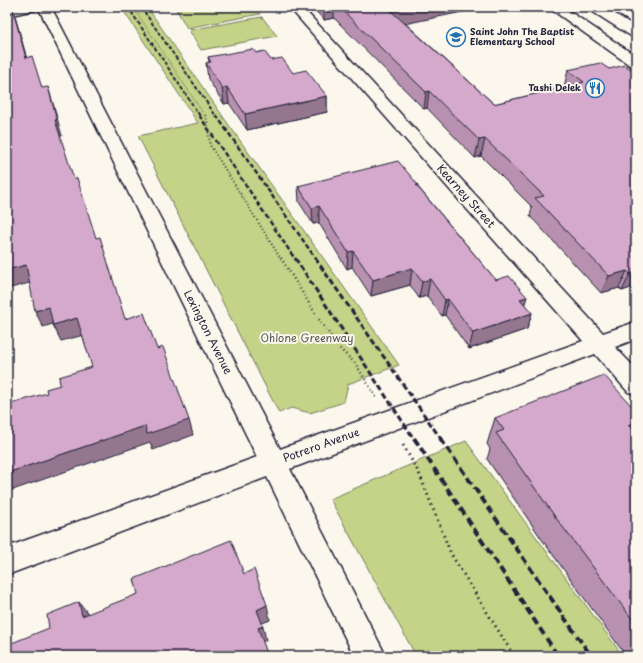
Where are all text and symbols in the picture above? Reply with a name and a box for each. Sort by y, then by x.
place label: Saint John The Baptist Elementary School [470,24,574,48]
school or university icon: Saint John The Baptist Elementary School [445,26,467,48]
restaurant icon: Tashi Delek [584,77,606,99]
place label: Tashi Delek [529,80,581,94]
street label: Kearney Street [433,160,500,232]
street label: Lexington Avenue [180,287,237,377]
park label: Ohlone Greenway [260,329,354,346]
street label: Potrero Avenue [280,423,362,466]

